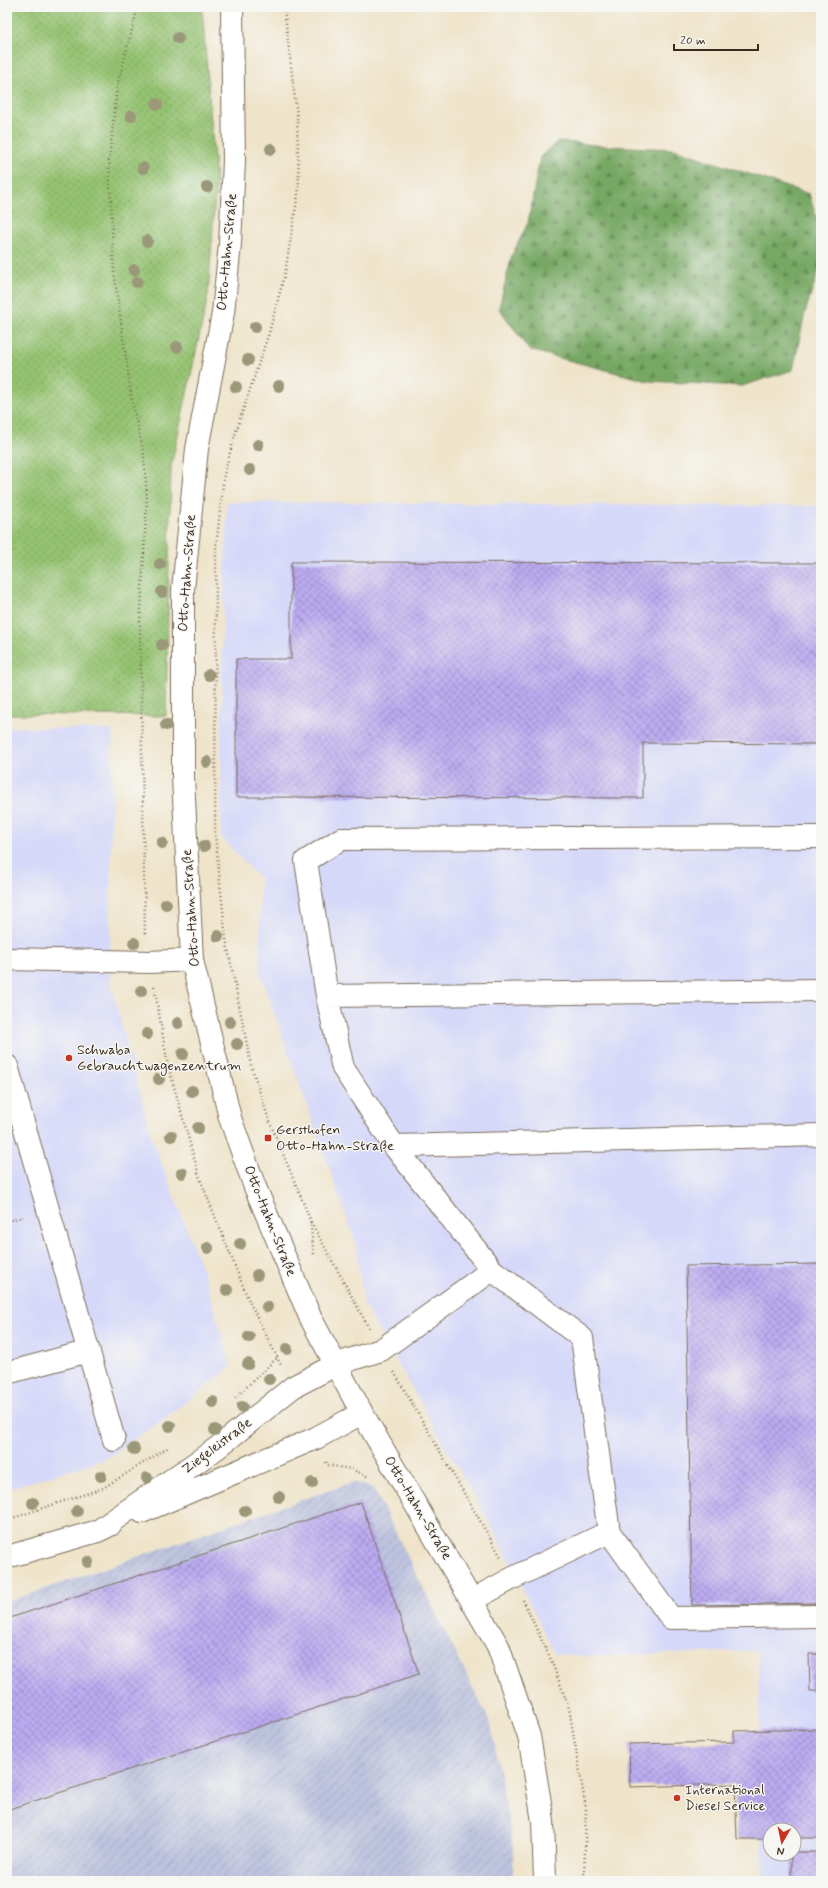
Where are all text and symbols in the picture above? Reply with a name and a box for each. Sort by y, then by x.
scale bar [674,26,758,52]
text: 20 m [680,33,706,49]
street label: Otto-Hahn-Straße [213,192,241,311]
street label: Otto-Hahn-Straße [174,513,200,632]
street label: Otto-Hahn-Straße [178,848,204,967]
place label: Schwaba Gebrauchtwagenzentrum [77,1041,241,1076]
marker: Schwaba Gebrauchtwagenzentrum [64,1053,74,1063]
place label: Gersthofen Otto-Hahn-Straße [276,1121,394,1155]
marker: Gersthofen Otto-Hahn-Straße [263,1133,273,1143]
street label: Otto-Hahn-Straße [240,1163,300,1279]
street label: Ziegeleistraße [178,1414,257,1480]
street label: Otto-Hahn-Straße [380,1453,456,1563]
place label: International Diesel Service [685,1781,766,1815]
marker: International Diesel Service [672,1793,682,1803]
north arrow [762,1822,802,1862]
text: N [776,1843,785,1858]

